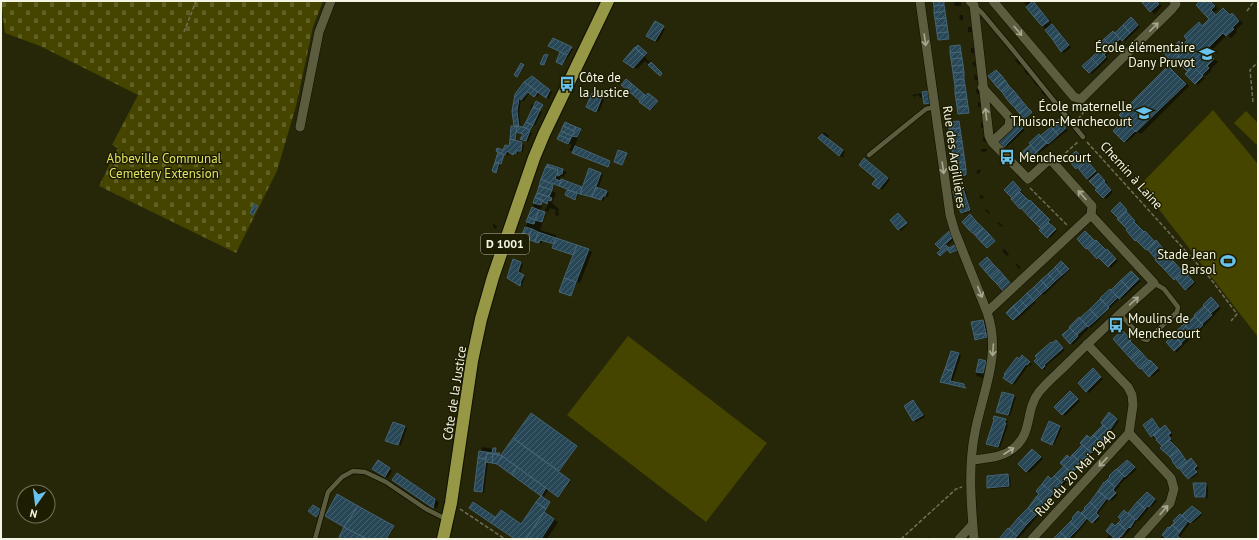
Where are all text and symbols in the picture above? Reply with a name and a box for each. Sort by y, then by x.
one-way arrow [1149,23,1159,32]
one-way arrow [1014,26,1023,36]
one-way arrow [922,33,929,46]
place label: École élémentaire Dany Pruvot [1095,39,1196,71]
school or university icon: École élémentaire Dany Pruvot [1198,45,1216,63]
place label: Côte de la Justice [579,69,629,101]
bus stop icon: Côte de la Justice [558,75,576,93]
place label: École maternelle Thuison-Menchecourt [1011,98,1133,130]
school or university icon: École maternelle Thuison-Menchecourt [1135,104,1153,122]
street label: Rue des Argillières [939,105,970,209]
one-way arrow [982,108,990,121]
street label: Chemin à Laine [1097,138,1167,213]
bus stop icon: Menchecourt [998,148,1016,166]
place label: Menchecourt [1019,149,1092,166]
park label: Abbeville Communal Cemetery Extension [107,150,222,182]
one-way arrow [939,162,947,175]
one-way arrow [1077,189,1086,200]
road number: D 1001 [481,234,529,254]
place label: Stade Jean Barsol [1157,246,1216,278]
sports icon: Stade Jean Barsol [1219,252,1237,270]
one-way arrow [976,286,984,298]
one-way arrow [1129,296,1139,306]
place label: Moulins de Menchecourt [1128,310,1201,342]
bus stop icon: Moulins de Menchecourt [1107,316,1125,334]
one-way arrow [989,343,996,356]
street label: Côte de la Justice [439,345,470,442]
street label: Rue du 20 Mai 1940 [1031,427,1120,520]
one-way arrow [1003,447,1014,455]
one-way arrow [1098,457,1108,467]
north arrow [16,484,56,524]
one-way arrow [1159,505,1169,515]
text: N [28,506,39,521]

